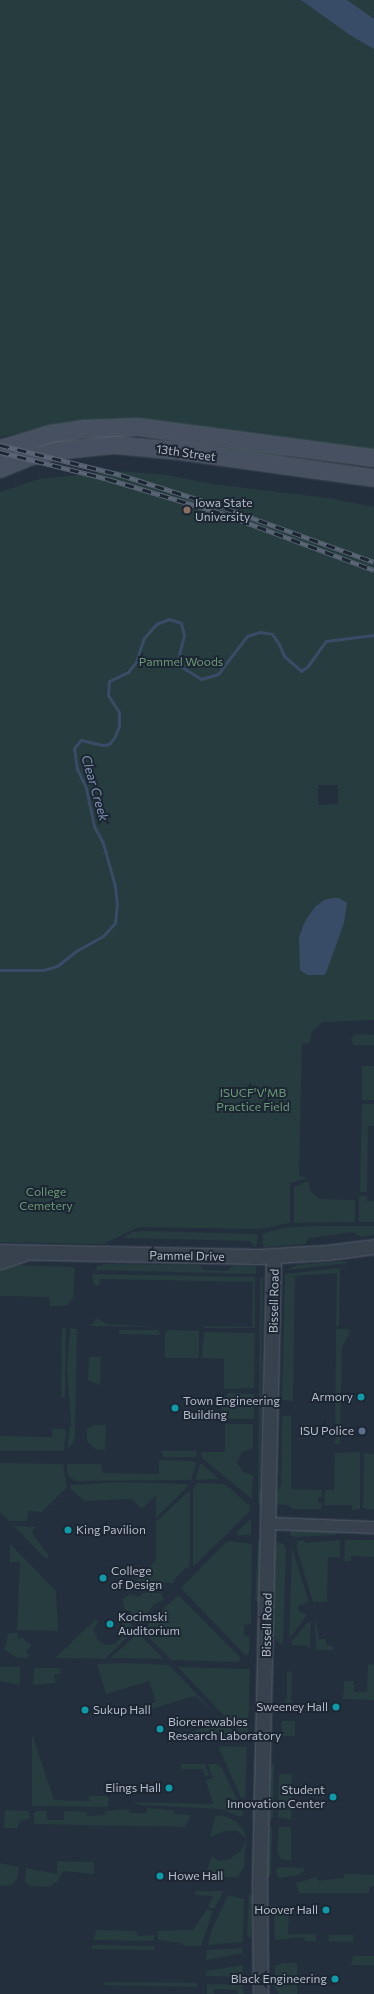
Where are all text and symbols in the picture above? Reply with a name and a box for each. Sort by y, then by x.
street label: 13th Street [155,442,217,464]
place label: Iowa State University [195,496,253,524]
marker: Iowa State University [182,505,192,515]
park label: Pammel Woods [139,655,223,669]
water label: Clear Creek [78,753,112,823]
park label: ISUCF'V'MB Practice Field [216,1086,290,1114]
park label: College Cemetery [19,1185,73,1213]
street label: Pammel Drive [149,1248,225,1264]
street label: Bissell Road [266,1269,282,1333]
place label: Armory [311,1390,353,1404]
marker: Armory [356,1392,366,1402]
place label: Town Engineering Building [183,1394,280,1422]
marker: Town Engineering Building [170,1403,180,1413]
place label: ISU Police [300,1424,354,1438]
marker: ISU Police [357,1426,367,1436]
place label: King Pavilion [76,1523,146,1537]
marker: King Pavilion [63,1525,73,1535]
place label: College of Design [111,1564,162,1592]
marker: College of Design [98,1573,108,1583]
street label: Bissell Road [259,1593,275,1657]
place label: Kocimski Auditorium [118,1610,180,1638]
marker: Kocimski Auditorium [105,1619,115,1629]
place label: Sweeney Hall [256,1700,328,1714]
marker: Sweeney Hall [331,1702,341,1712]
place label: Sukup Hall [93,1703,151,1717]
marker: Sukup Hall [80,1705,90,1715]
place label: Biorenewables Research Laboratory [168,1715,281,1743]
marker: Biorenewables Research Laboratory [155,1724,165,1734]
place label: Elings Hall [105,1781,161,1795]
marker: Elings Hall [164,1783,174,1793]
place label: Student Innovation Center [227,1783,325,1811]
marker: Student Innovation Center [328,1792,338,1802]
place label: Howe Hall [168,1869,223,1883]
marker: Howe Hall [155,1871,165,1881]
place label: Hoover Hall [254,1903,318,1917]
marker: Hoover Hall [321,1905,331,1915]
place label: Black Engineering [231,1972,327,1986]
marker: Black Engineering [330,1974,340,1984]

